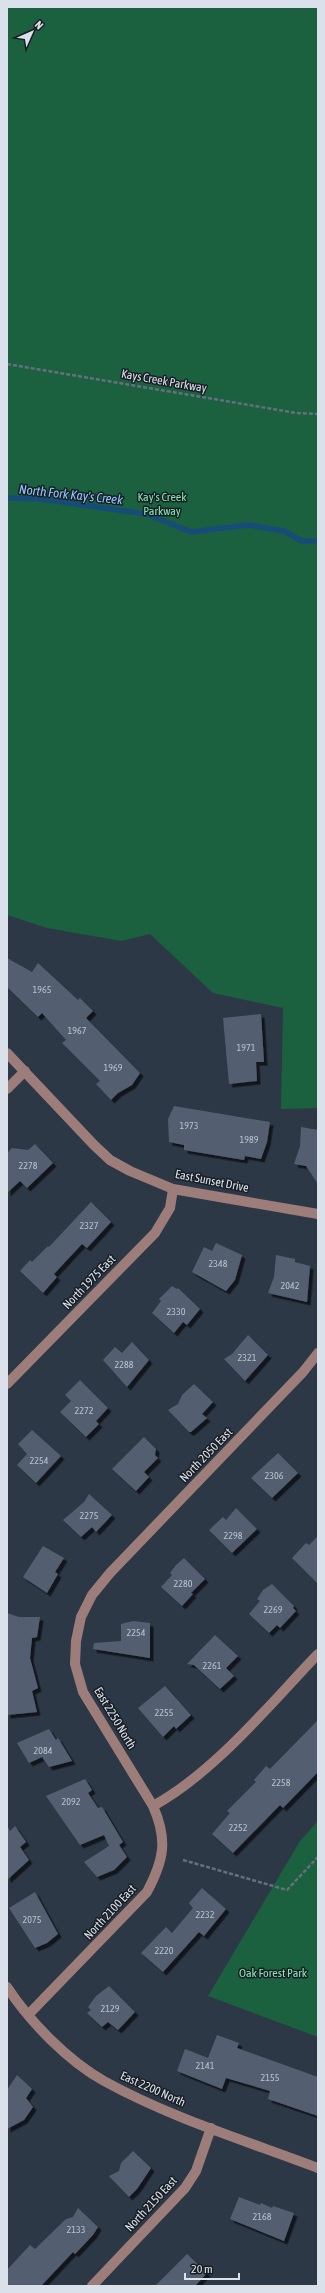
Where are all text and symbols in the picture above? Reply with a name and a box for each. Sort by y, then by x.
north arrow [12,12,52,52]
text: N [33,18,46,31]
street label: Kays Creek Parkway [120,367,208,395]
water label: North Fork Kay's Creek [18,482,124,507]
park label: Kay's Creek Parkway [137,490,187,518]
house number: 1965 [33,984,52,995]
house number: 1967 [68,1025,87,1036]
house number: 1971 [237,1042,256,1053]
house number: 1969 [104,1062,123,1073]
house number: 1973 [180,1120,199,1131]
house number: 1989 [240,1134,259,1145]
house number: 2278 [19,1160,38,1171]
street label: East Sunset Drive [174,1167,250,1195]
house number: 2327 [80,1220,99,1231]
street label: North 1975 East [60,1252,119,1312]
house number: 2348 [209,1258,228,1269]
house number: 2042 [281,1280,300,1291]
house number: 2330 [167,1306,186,1317]
house number: 2321 [238,1352,257,1363]
house number: 2288 [115,1359,134,1370]
house number: 2272 [75,1405,94,1416]
street label: North 2050 East [177,1425,236,1485]
house number: 2254 [30,1455,49,1466]
house number: 2306 [265,1470,284,1481]
house number: 2275 [80,1510,99,1521]
house number: 2298 [224,1530,243,1541]
house number: 2280 [174,1578,193,1589]
house number: 2269 [264,1604,283,1615]
house number: 2254 [127,1627,146,1638]
house number: 2261 [203,1660,222,1671]
street label: East 2250 North [91,1685,139,1751]
house number: 2255 [155,1707,174,1718]
house number: 2084 [34,1745,53,1756]
house number: 2258 [272,1777,291,1788]
house number: 2092 [62,1796,81,1807]
house number: 2252 [229,1822,248,1833]
street label: North 2100 East [81,1881,139,1942]
house number: 2232 [196,1909,215,1920]
house number: 2075 [23,1914,42,1925]
house number: 2220 [155,1945,174,1956]
park label: Oak Forest Park [239,1966,308,1980]
house number: 2129 [101,2003,120,2014]
house number: 2141 [196,2060,215,2071]
street label: East 2200 North [118,2068,188,2110]
house number: 2155 [261,2072,280,2083]
street label: North 2150 East [122,2173,180,2234]
house number: 2168 [253,2211,272,2222]
house number: 2133 [67,2224,86,2235]
scale bar [185,2255,239,2281]
text: 20 m [191,2262,213,2276]

